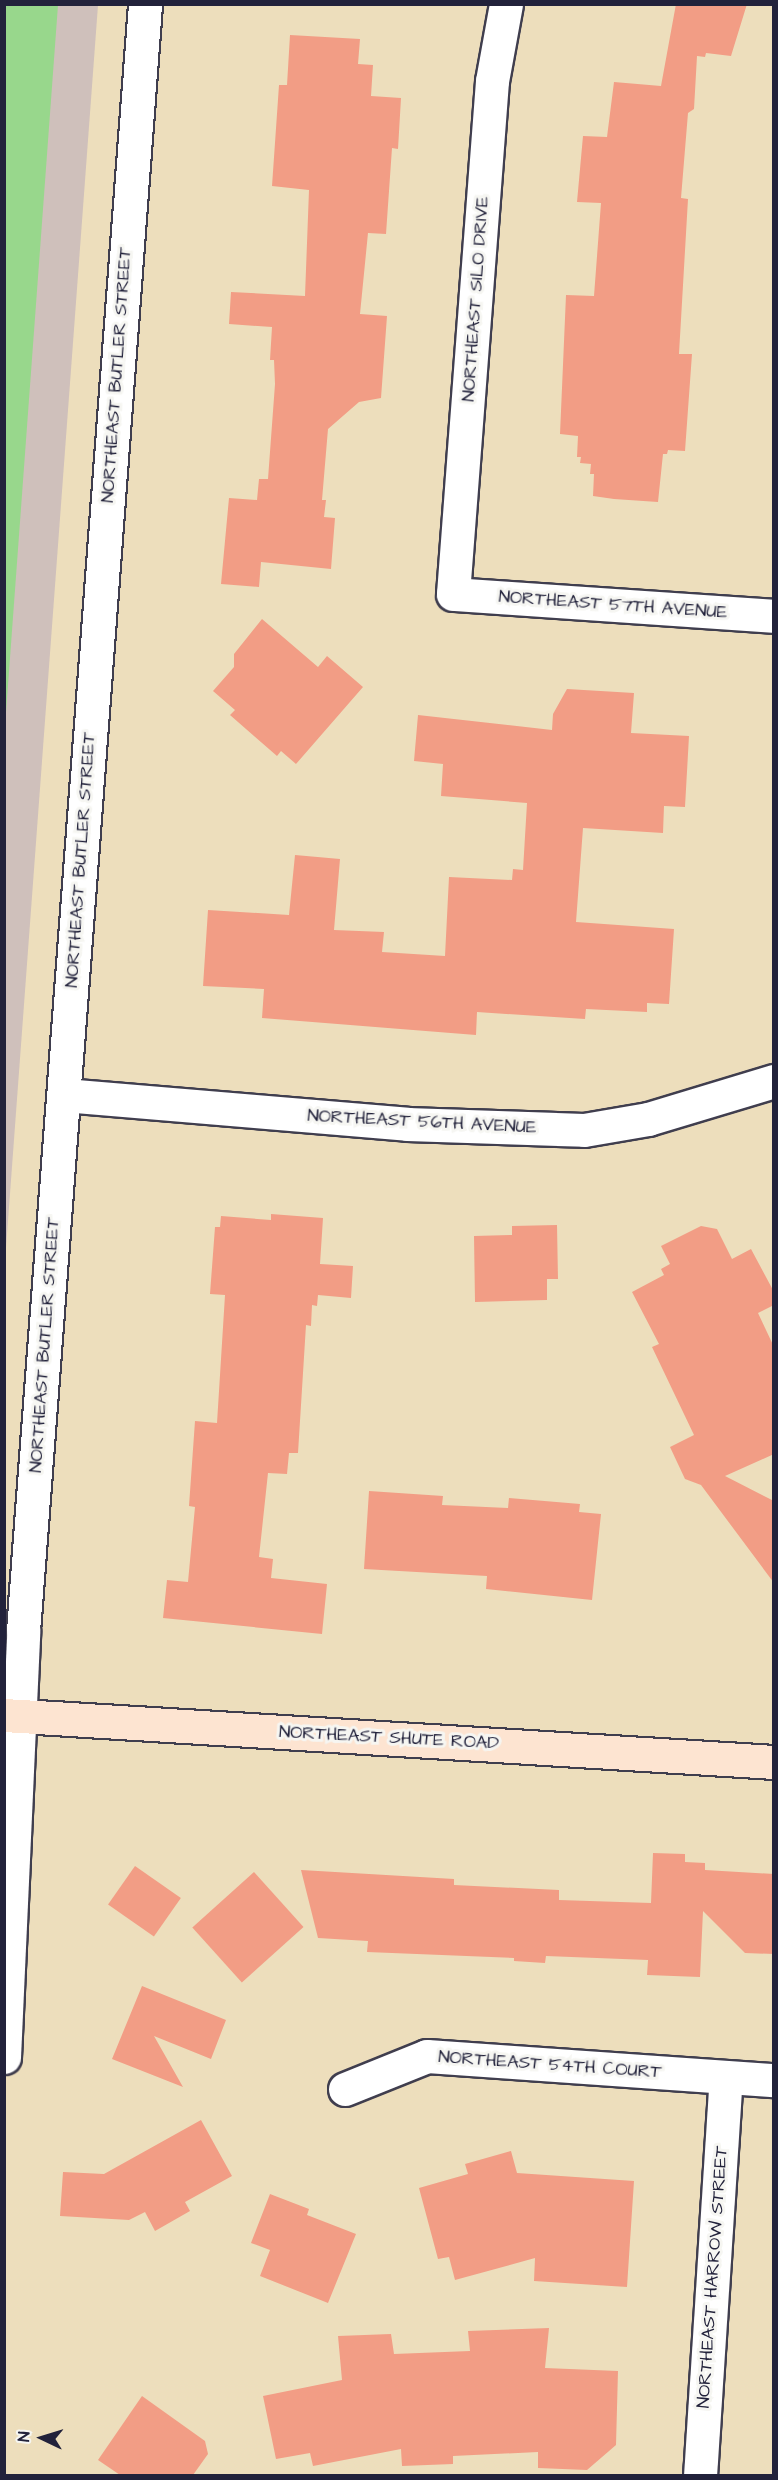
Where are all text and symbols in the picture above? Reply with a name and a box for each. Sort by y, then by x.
street label: NORTHEAST SILO DRIVE [458,196,494,402]
street label: NORTHEAST BUTLER STREET [97,247,137,503]
street label: NORTHEAST 57TH AVENUE [498,586,728,624]
street label: NORTHEAST BUTLER STREET [61,732,101,988]
street label: NORTHEAST 56TH AVENUE [307,1105,537,1139]
street label: NORTHEAST BUTLER STREET [25,1217,65,1473]
street label: NORTHEAST SHUTE ROAD [278,1721,500,1755]
street label: NORTHEAST 54TH COURT [438,2046,662,2084]
street label: NORTHEAST HARROW STREET [693,2145,733,2409]
north arrow [12,2408,72,2468]
text: N [13,2431,35,2443]

